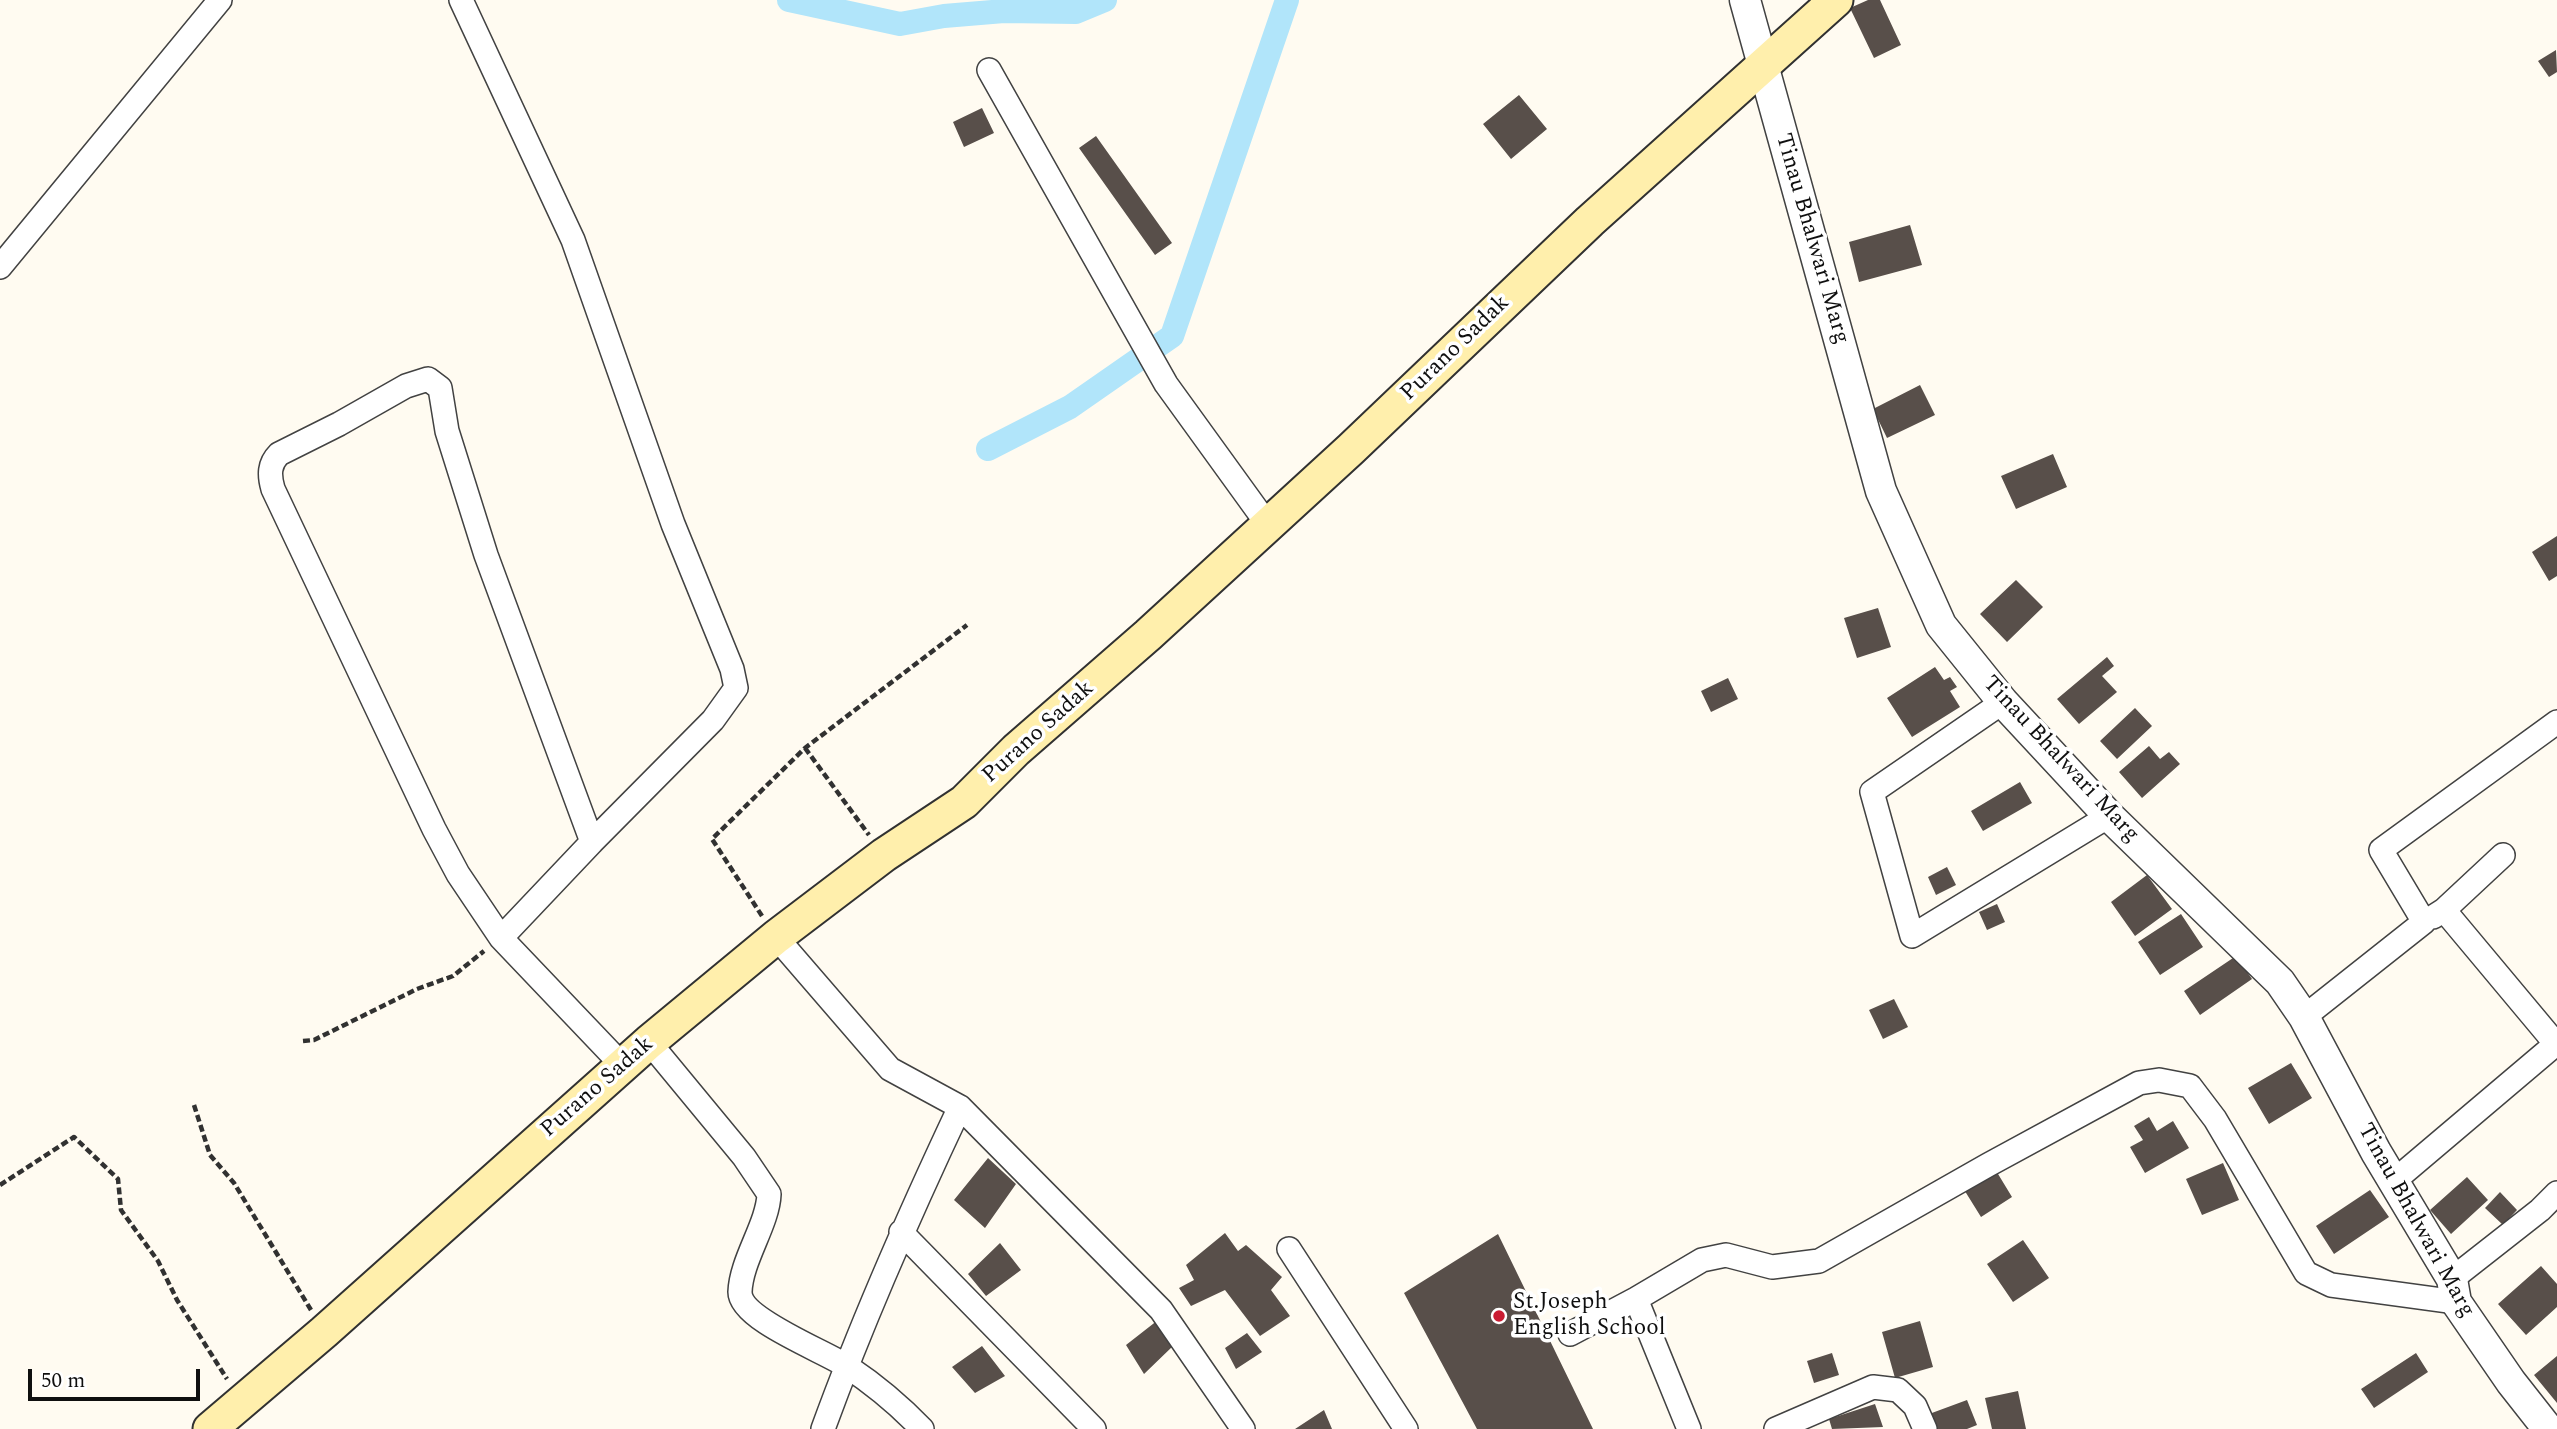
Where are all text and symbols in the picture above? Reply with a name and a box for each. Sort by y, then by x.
street label: Tinau Bhalwari Marg [1768,131,1854,347]
street label: Purano Sadak [1396,290,1516,408]
street label: Tinau Bhalwari Marg [1976,671,2144,849]
street label: Purano Sadak [978,676,1100,790]
street label: Purano Sadak [536,1032,660,1144]
street label: Tinau Bhalwari Marg [2350,1119,2480,1323]
place label: St.Joseph English School [1513,1289,1665,1343]
marker: St.Joseph English School [1491,1308,1507,1324]
scale bar [32,1356,203,1400]
text: 50 m [41,1365,85,1397]

